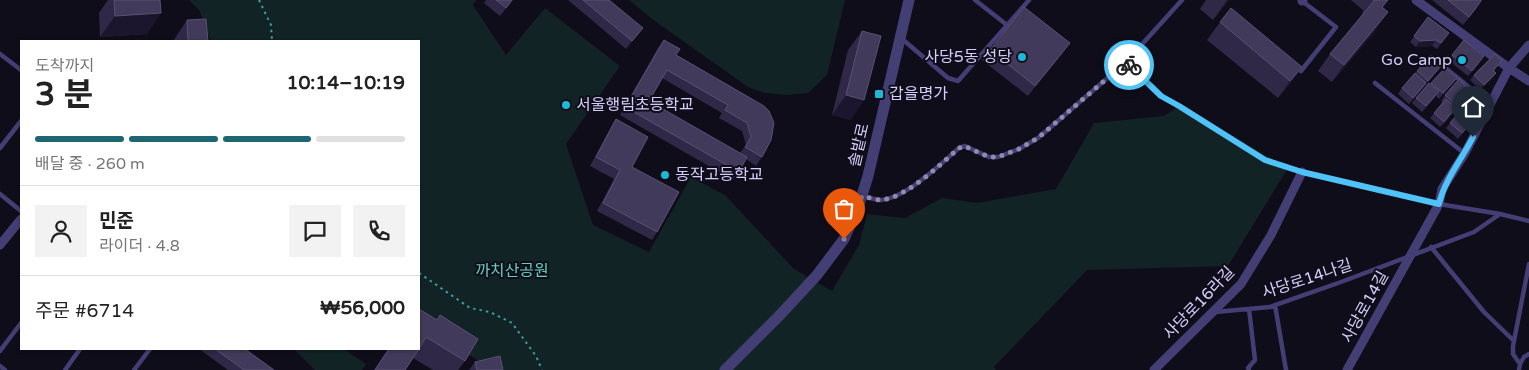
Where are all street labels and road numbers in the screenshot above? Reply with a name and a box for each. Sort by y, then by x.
street label: 솔밭로 [844,121,874,169]
street label: 사당로14나길 [1259,255,1355,303]
street label: 사당로16라길 [1159,262,1239,344]
street label: 사당로14길 [1337,268,1393,346]

